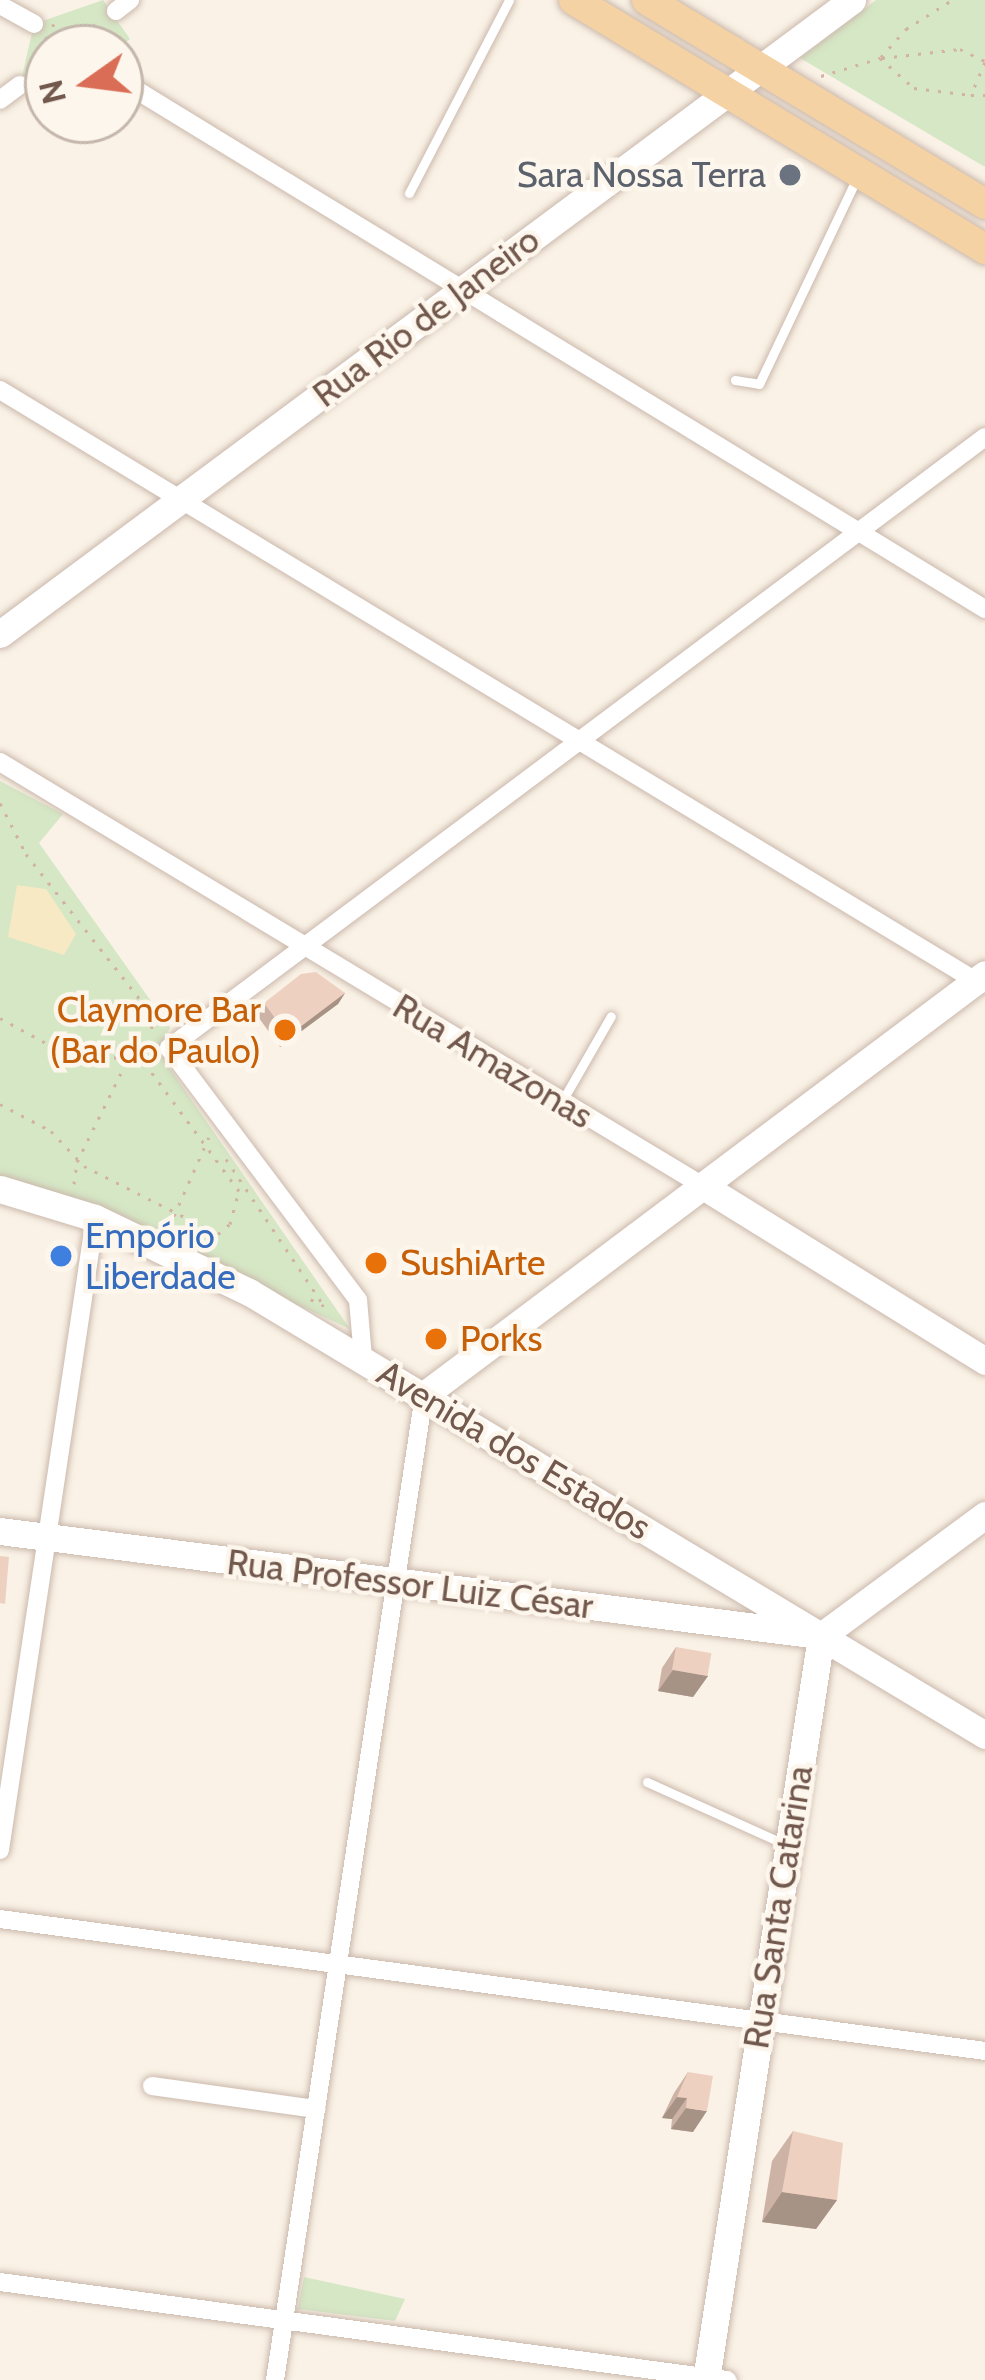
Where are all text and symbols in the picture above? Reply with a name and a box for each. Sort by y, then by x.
north arrow [24,24,144,144]
text: N [30,76,74,108]
place label: Sara Nossa Terra [517,153,766,197]
marker: Sara Nossa Terra [777,162,803,188]
street label: Rua Rio de Janeiro [304,218,548,416]
street label: Rua Amazonas [385,984,601,1138]
place label: Claymore Bar (Bar do Paulo) [50,987,261,1072]
marker: Claymore Bar (Bar do Paulo) [272,1017,298,1043]
place label: Empório Liberdade [85,1213,236,1298]
place label: SushiArte [400,1241,545,1285]
marker: Empório Liberdade [48,1243,74,1269]
marker: SushiArte [363,1250,389,1276]
place label: Porks [460,1317,542,1361]
marker: Porks [423,1326,449,1352]
street label: Avenida dos Estados [369,1351,659,1549]
street label: Rua Professor Luiz César [225,1540,595,1628]
street label: Rua Santa Catarina [734,1762,822,2052]

